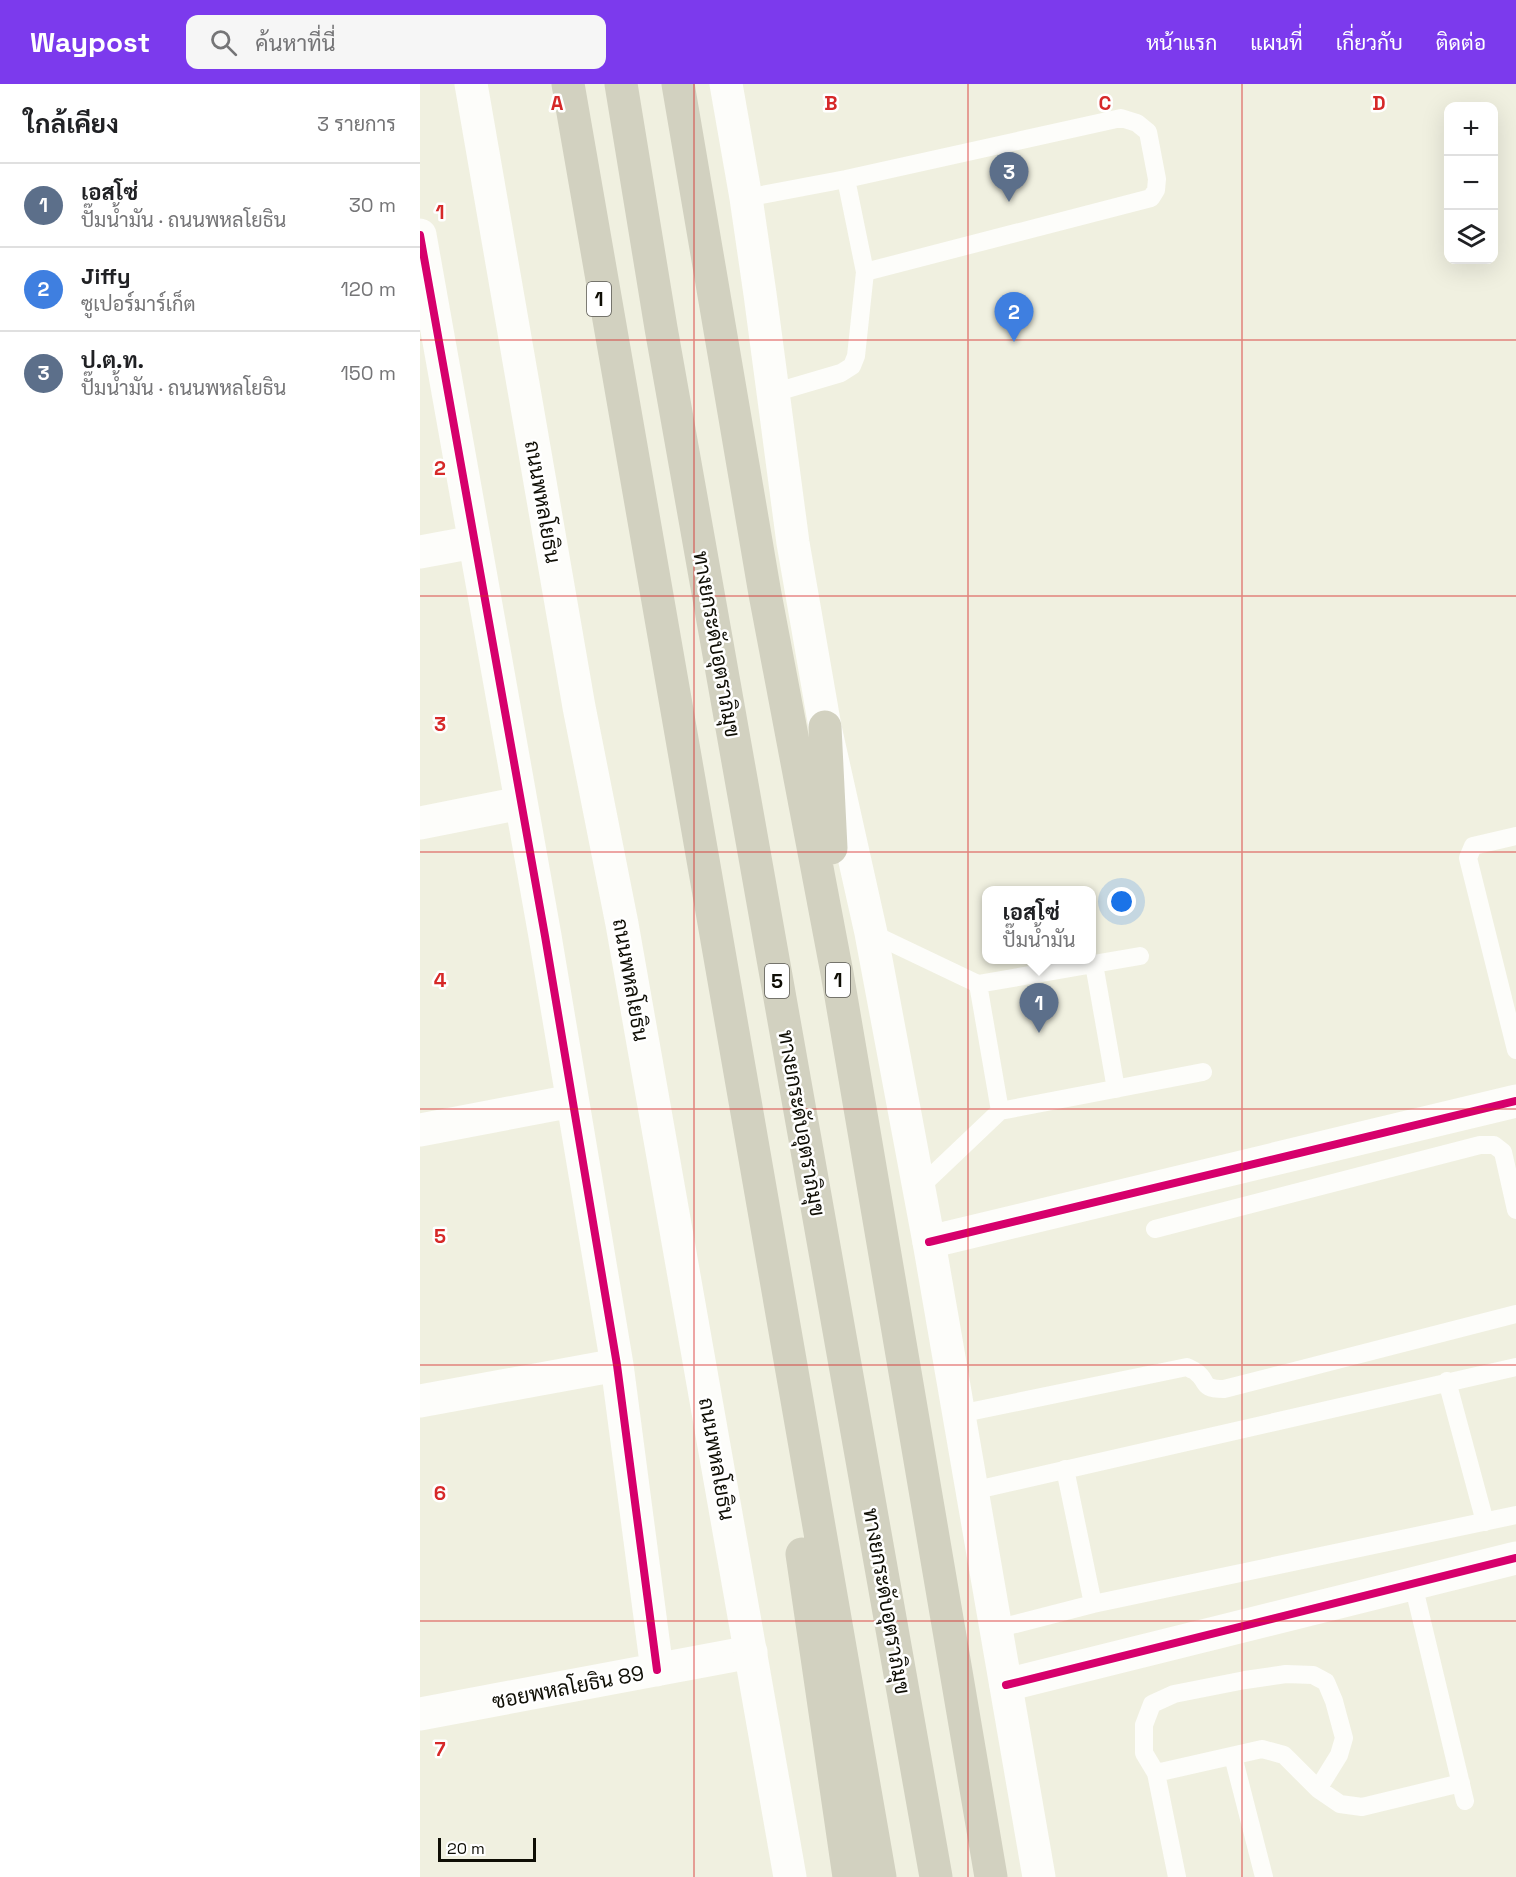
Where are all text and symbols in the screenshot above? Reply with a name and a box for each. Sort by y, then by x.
search box [186,15,606,69]
text: Waypost [30,24,150,60]
icon: search [207,26,240,59]
text: ค้นหาที่นี่ [255,29,336,57]
text: หน้าแรก [1146,29,1217,56]
text: แผนที่ [1250,29,1303,56]
text: เกี่ยวกับ [1336,29,1403,56]
text: ติดต่อ [1436,29,1486,56]
text: A [551,90,564,116]
text: B [824,90,838,116]
text: C [1099,90,1112,116]
text: D [1372,90,1386,116]
map controls [1444,102,1498,264]
button: + [1444,102,1498,156]
text: ใกล้เคียง [24,107,119,141]
text: 3 รายการ [317,111,396,137]
pin: 3 [990,152,1028,202]
button: − [1444,156,1498,210]
text: เอสโซ่ [81,178,138,206]
text: 1 [39,192,48,218]
text: 30 m [349,192,396,218]
text: 1 [435,199,445,225]
text: ปั๊มน้ำมัน · ถนนพหลโยธิน [81,207,286,233]
button: layers [1444,210,1498,264]
text: Jiffy [81,262,131,290]
text: 2 [38,276,49,302]
text: 120 m [340,276,396,302]
road number: 1 [587,282,611,316]
text: ซูเปอร์มาร์เก็ต [81,291,196,317]
pin: 2 [994,292,1034,342]
text: ป.ต.ท. [81,346,144,374]
text: 3 [37,360,50,386]
text: 150 m [341,360,396,386]
text: ปั๊มน้ำมัน · ถนนพหลโยธิน [81,375,286,401]
street label: ถนนพหลโยธิน [519,438,567,566]
text: 2 [434,455,446,481]
street label: ทางยกระดับอุตราภิมุข [686,549,747,739]
text: 3 [434,711,446,737]
popup [982,886,1096,964]
your location [1107,887,1136,916]
text: เอสโซ่ [1003,898,1060,926]
street label: ถนนพหลโยธิน [607,916,655,1044]
text: ปั๊มน้ำมัน [1003,927,1075,953]
road number: 1 [826,963,850,997]
road number: 5 [765,964,789,998]
text: 4 [434,967,447,993]
pin: 1 [1020,984,1058,1033]
street label: ทางยกระดับอุตราภิมุข [771,1028,832,1218]
text: 5 [434,1223,446,1249]
street label: ถนนพหลโยธิน [693,1395,741,1523]
text: 6 [434,1480,446,1506]
street label: ทางยกระดับอุตราภิมุข [856,1506,917,1696]
street label: ซอยพหลโยธิน 89 [490,1659,646,1715]
text: 7 [434,1736,446,1762]
scale bar [438,1835,536,1862]
text: 20 m [447,1838,485,1859]

